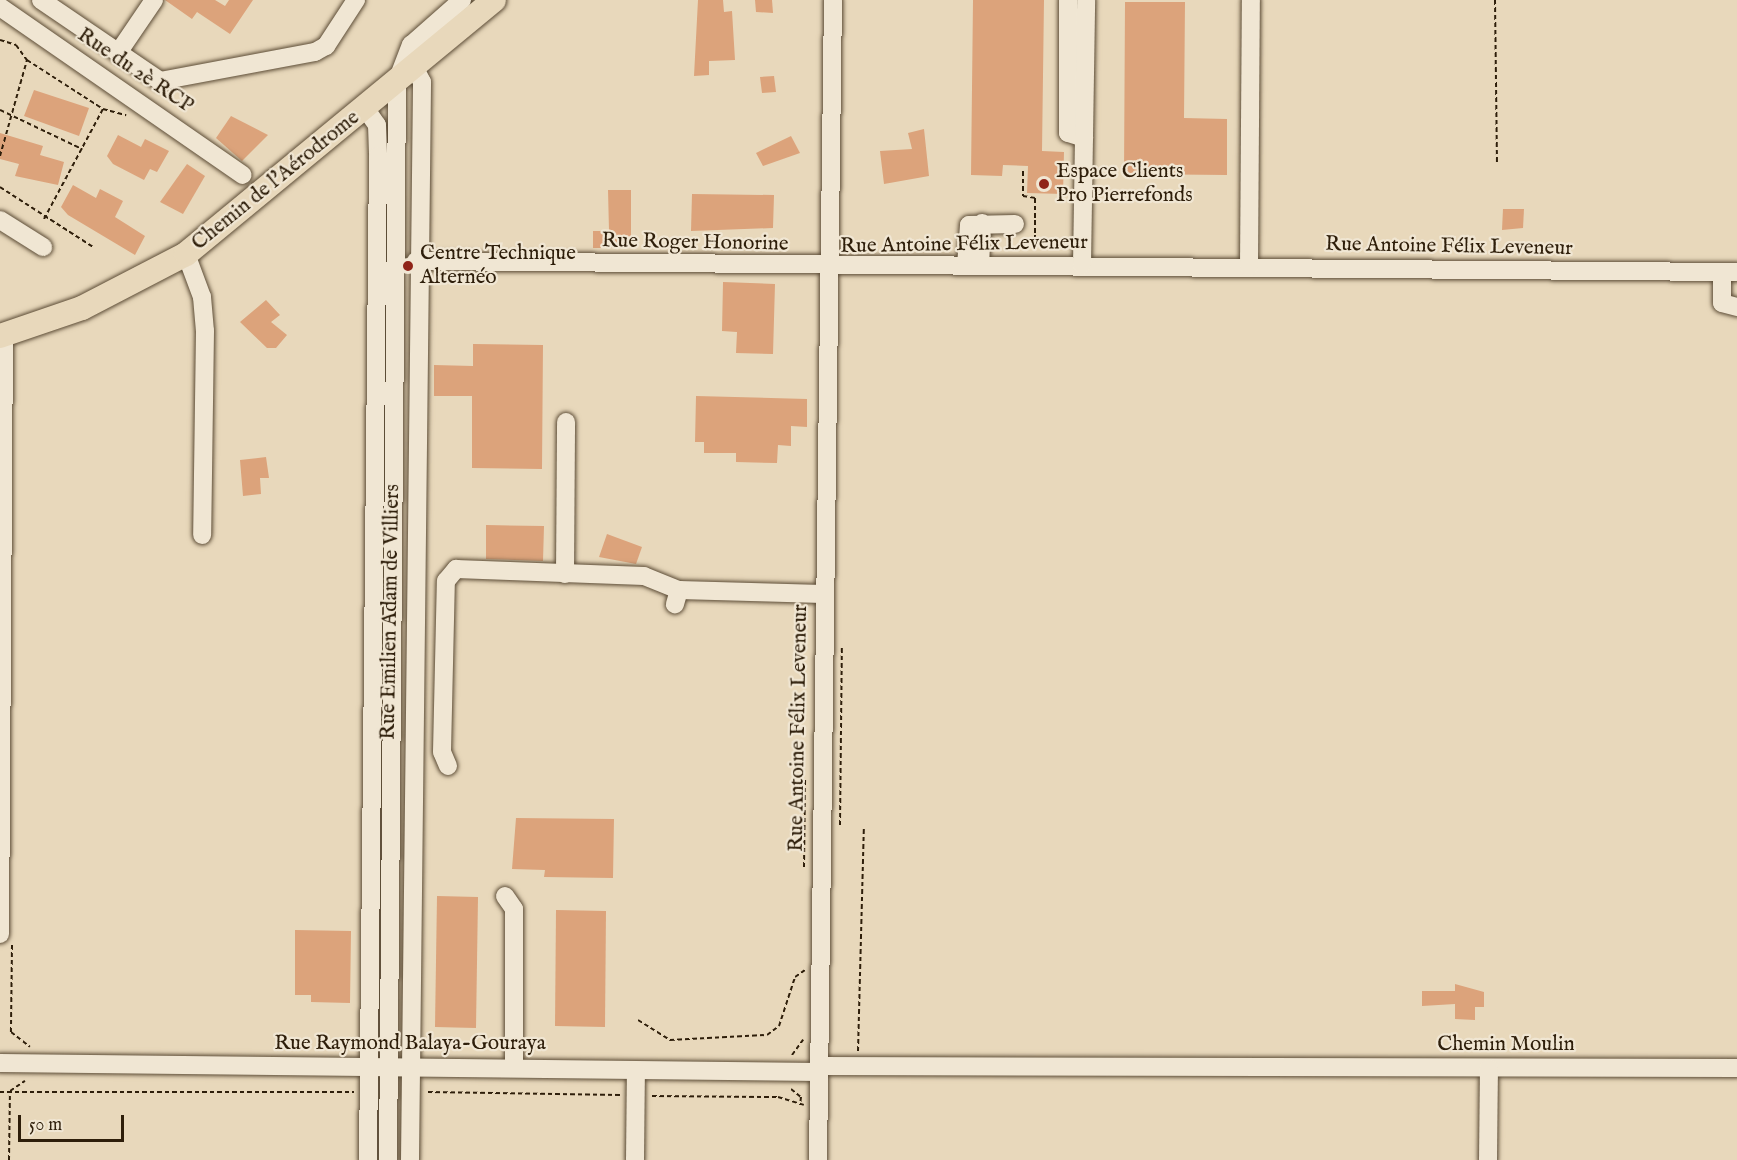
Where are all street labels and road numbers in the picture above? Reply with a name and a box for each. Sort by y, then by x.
street label: Rue du 2è RCP [72,23,198,119]
street label: Chemin de l'Aérodrome [187,106,365,256]
street label: Rue Roger Honorine [601,229,789,257]
street label: Rue Antoine Félix Leveneur [840,230,1088,260]
street label: Rue Antoine Félix Leveneur [1325,232,1573,262]
street label: Rue Emilien Adam de Villiers [376,484,406,740]
street label: Rue Antoine Félix Leveneur [784,604,814,852]
street label: Rue Raymond Balaya-Gouraya [274,1031,546,1057]
street label: Chemin Moulin [1437,1032,1575,1058]

